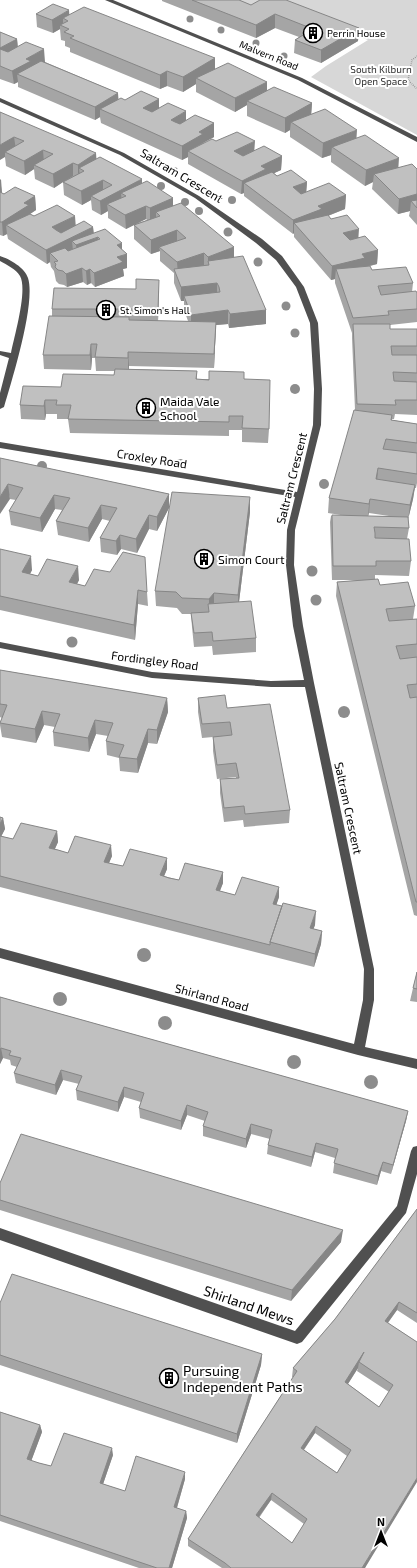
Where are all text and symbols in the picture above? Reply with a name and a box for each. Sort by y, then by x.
building icon: Perrin House [302,22,324,44]
place label: Perrin House [327,27,385,39]
street label: Malvern Road [238,38,300,72]
park label: South Kilburn Open Space [350,63,412,87]
street label: Saltram Crescent [138,145,226,205]
building icon: St. Simon's Hall [95,299,117,321]
place label: St. Simon's Hall [120,304,190,316]
place label: Maida Vale School [160,394,220,422]
building icon: Maida Vale School [135,397,157,419]
street label: Saltram Crescent [273,430,309,525]
street label: Croxley Road [116,446,188,470]
building icon: Simon Court [193,548,215,570]
place label: Simon Court [218,552,285,566]
street label: Fordingley Road [111,648,199,672]
street label: Saltram Crescent [332,761,366,856]
street label: Shirland Road [174,980,250,1014]
street label: Shirland Mews [201,1282,297,1328]
place label: Pursuing Independent Paths [183,1362,303,1395]
building icon: Pursuing Independent Paths [158,1367,180,1389]
north arrow [361,1512,401,1552]
text: N [377,1515,385,1528]

